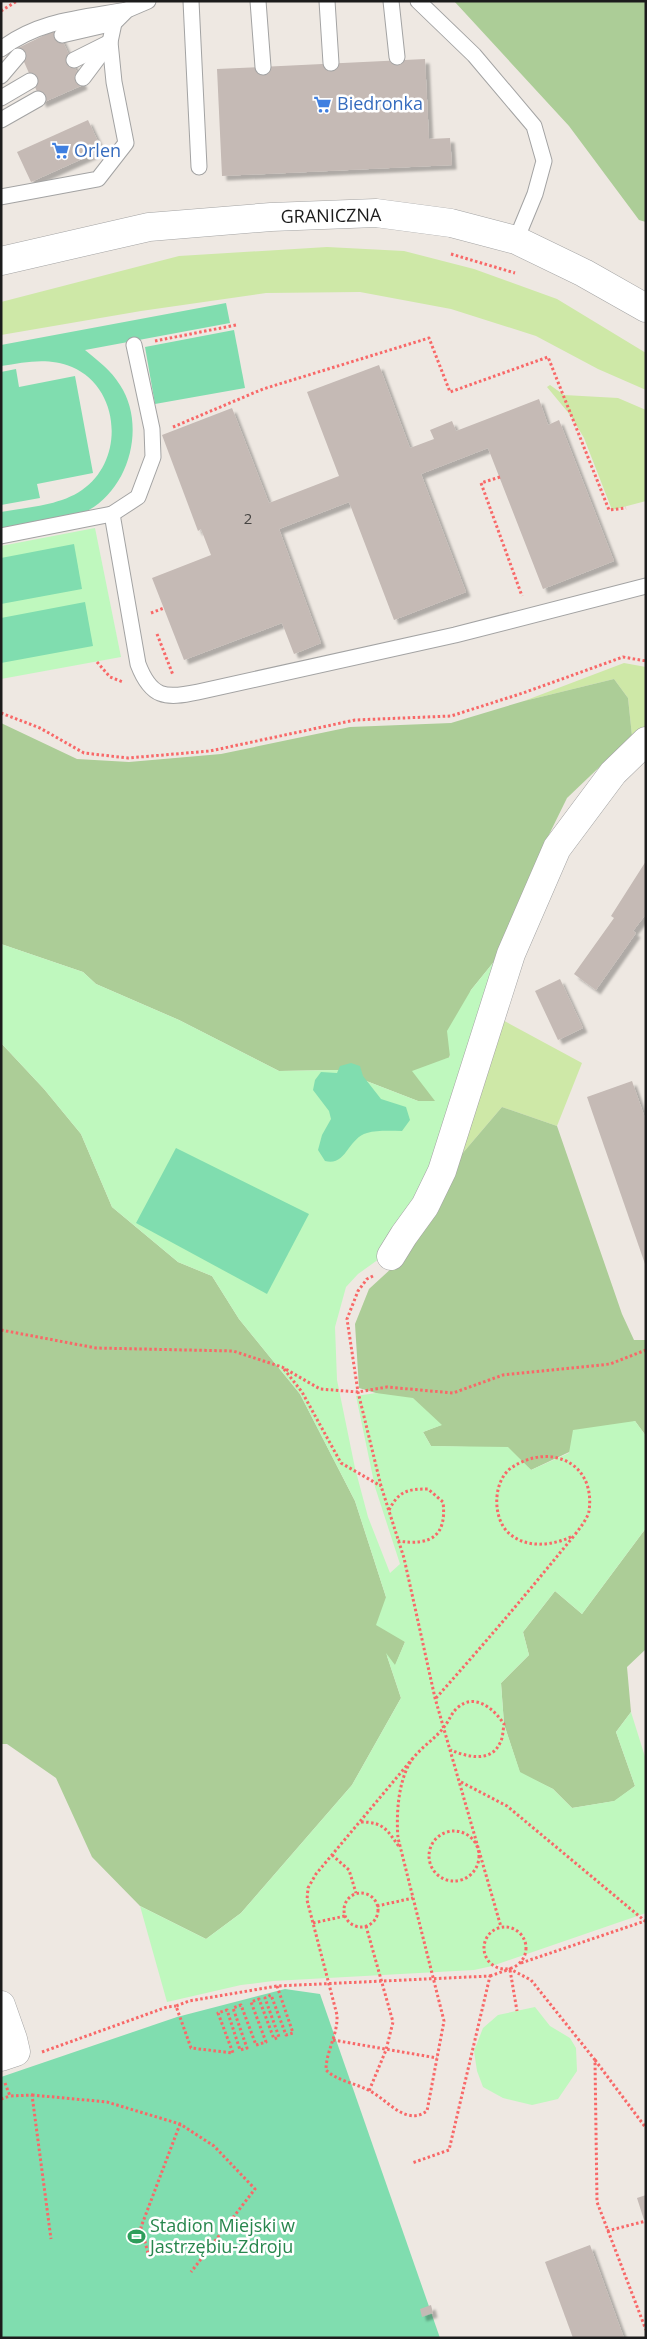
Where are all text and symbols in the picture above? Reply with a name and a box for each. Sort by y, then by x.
place label: Biedronka [337,91,423,115]
supermarket icon: Biedronka [313,94,333,114]
place label: Orlen [74,138,121,162]
supermarket icon: Orlen [50,141,70,161]
street label: GRANICZNA [280,202,382,228]
house number: 2 [244,508,252,528]
place label: Stadion Miejski w Jastrzębiu-Zdroju [148,2213,295,2258]
sports icon: Stadion Miejski w Jastrzębiu-Zdroju [126,2226,146,2246]

